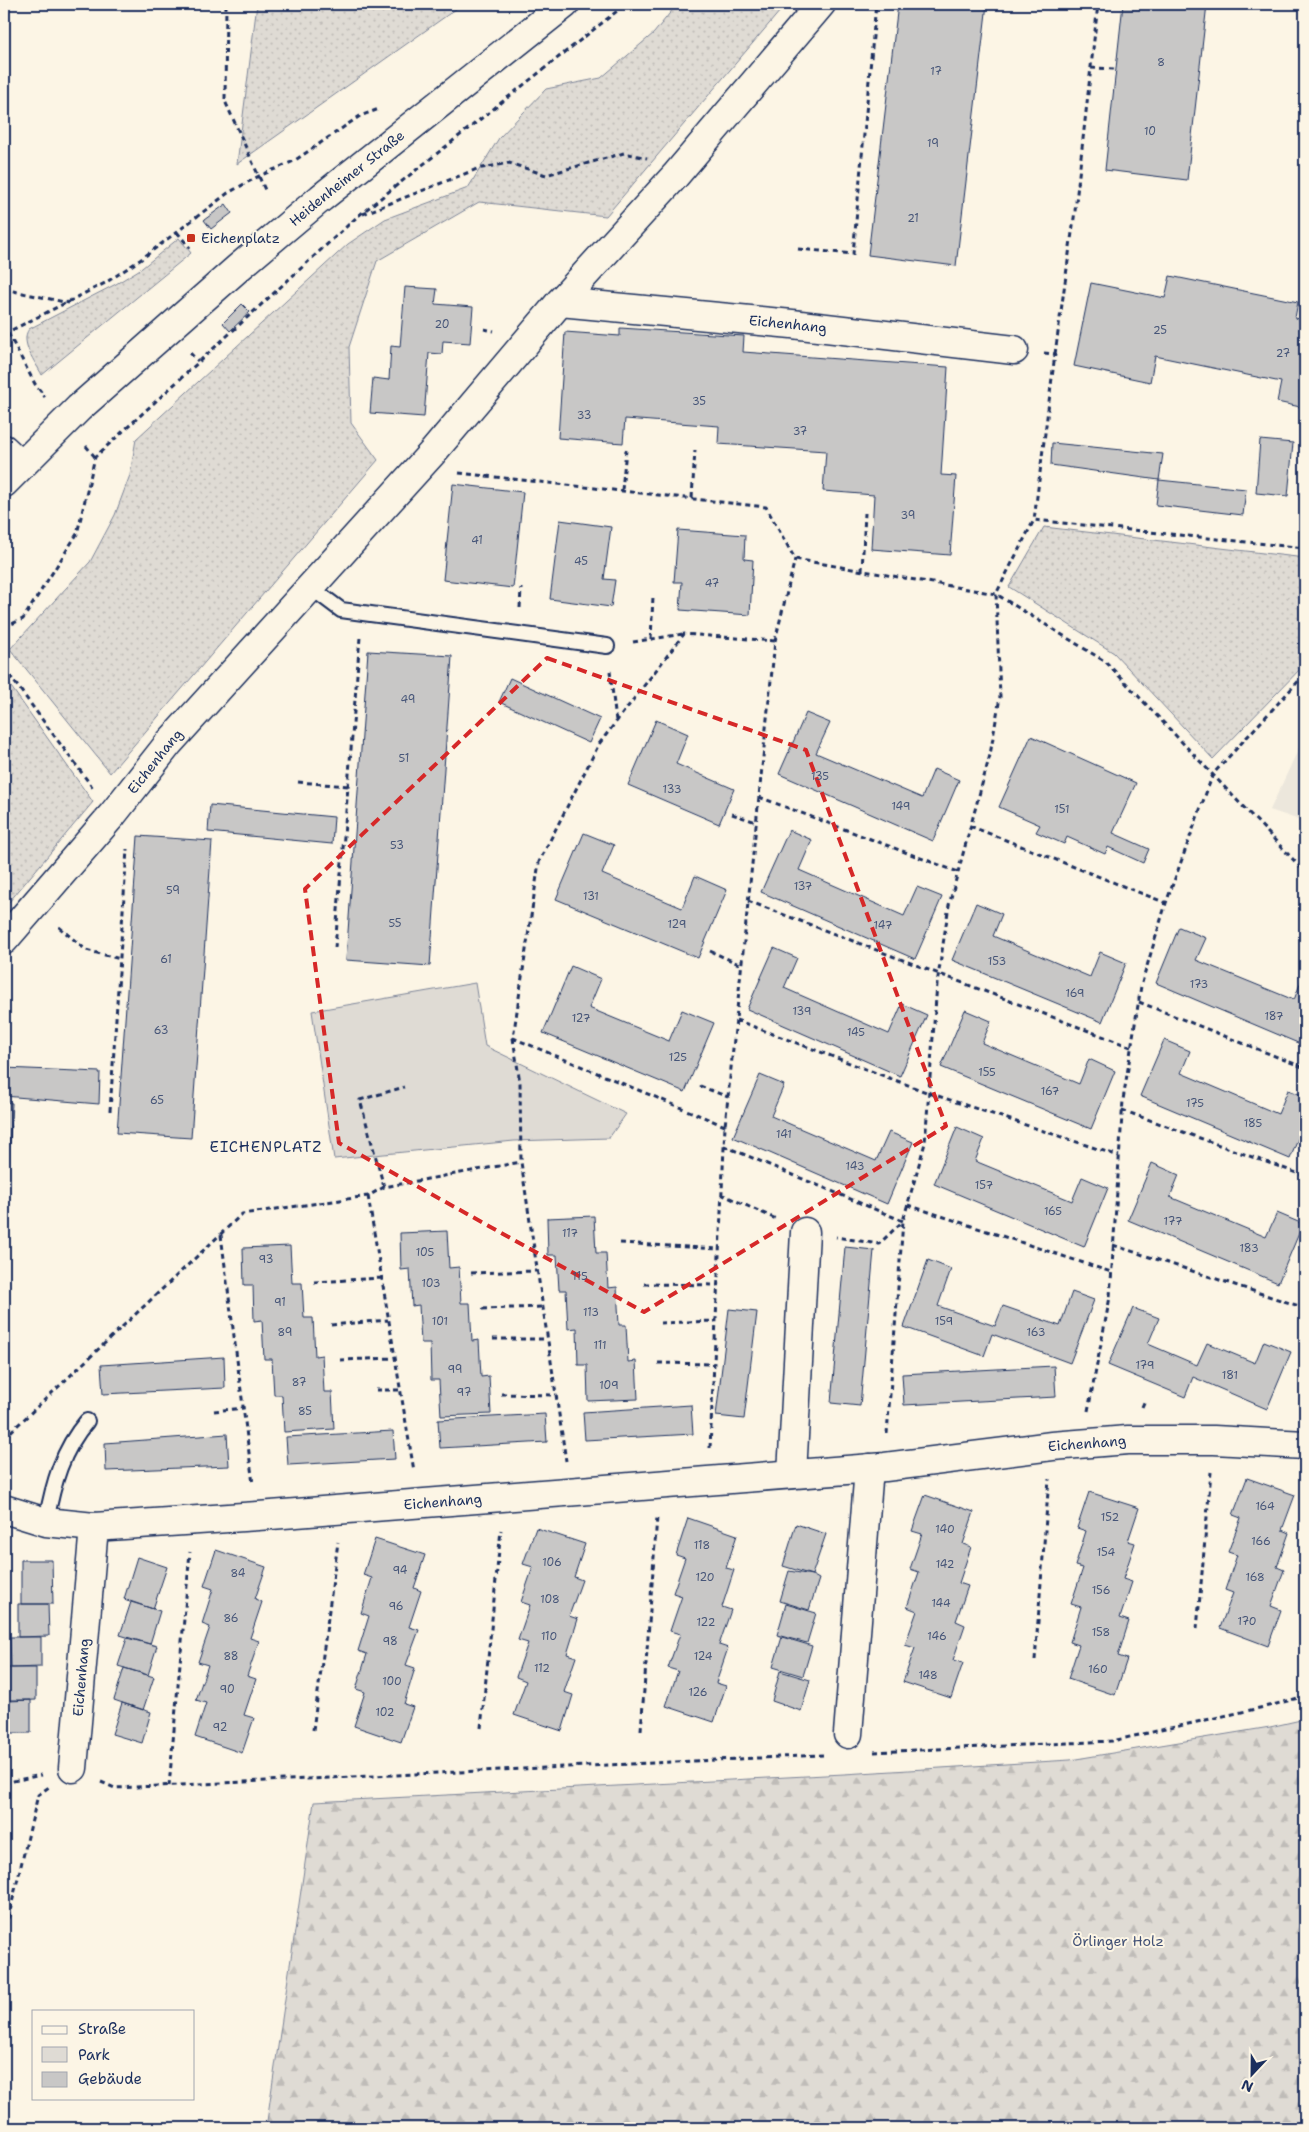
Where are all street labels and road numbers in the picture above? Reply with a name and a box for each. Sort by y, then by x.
street label: Heidenheimer Straße [285,126,408,230]
street label: Eichenhang [748,311,828,337]
street label: Eichenhang [123,725,187,797]
street label: Eichenhang [1047,1431,1127,1455]
street label: Eichenhang [403,1490,483,1514]
street label: Eichenhang [69,1637,93,1717]

